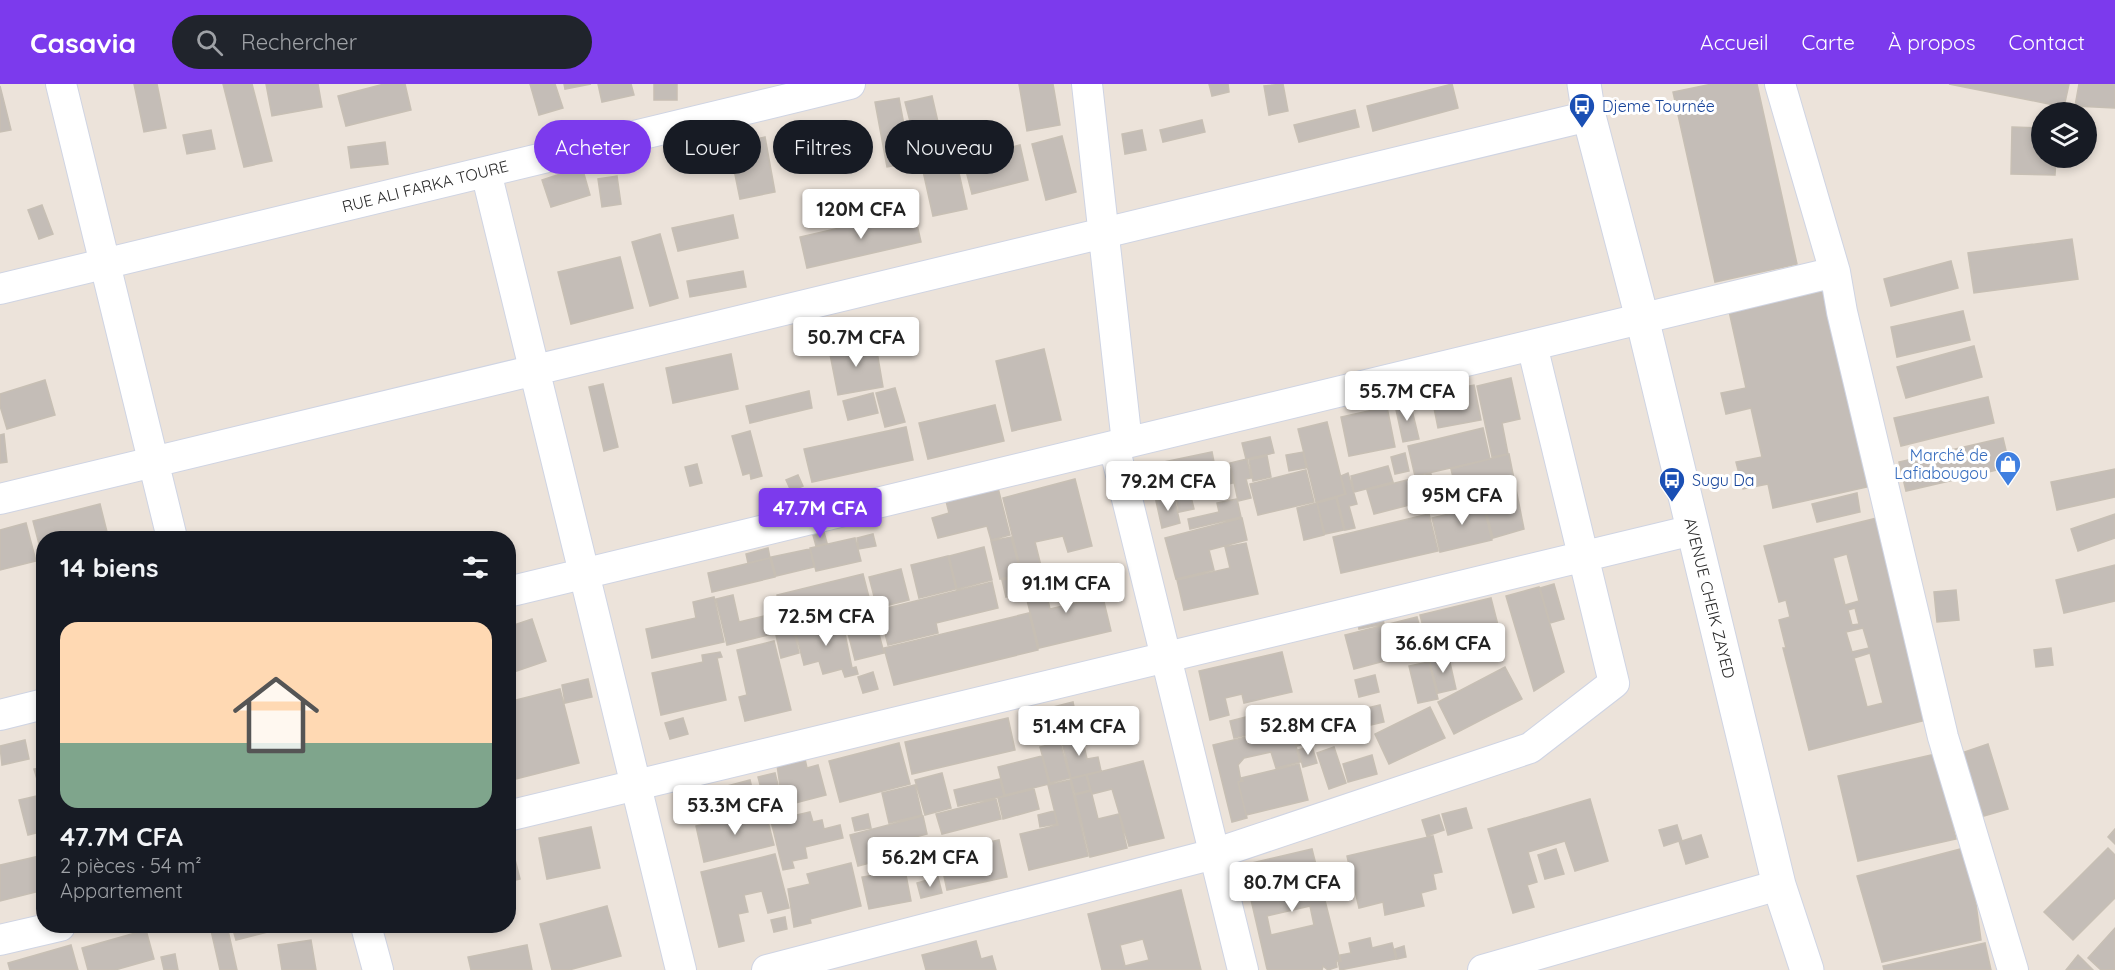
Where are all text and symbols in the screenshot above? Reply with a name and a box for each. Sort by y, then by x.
search box [172,15,592,69]
text: Casavia [30,25,136,60]
icon: search [193,26,226,59]
text: Rechercher [241,28,357,56]
text: Accueil [1700,29,1769,55]
text: Carte [1802,29,1855,55]
text: À propos [1888,29,1976,55]
text: Contact [2009,29,2085,55]
bus stop icon: Djeme Tournée [1567,91,1597,129]
place label: Djeme Tournée [1602,96,1715,116]
map controls [2031,102,2097,168]
button: layers [2031,102,2097,168]
chip: Acheter [534,120,651,174]
chip: Louer [663,120,761,174]
chip: Filtres [773,120,873,174]
chip: Nouveau [885,120,1014,174]
street label: RUE ALI FARKA TOURE [340,156,510,216]
pin: 120M CFA [799,189,923,240]
text: 120M CFA [816,196,906,221]
pin: 50.7M CFA [787,317,925,368]
text: 50.7M CFA [807,324,905,349]
pin: 55.7M CFA [1338,371,1476,422]
text: 55.7M CFA [1359,378,1455,403]
place label: Marché de Lafiabougou [1894,445,1988,483]
shop icon: Marché de Lafiabougou [1993,449,2023,487]
pin: 79.2M CFA [1099,461,1237,512]
bus stop icon: Sugu Da [1657,465,1687,503]
text: 79.2M CFA [1120,468,1216,493]
place label: Sugu Da [1692,470,1754,490]
pin: 95M CFA [1407,475,1517,526]
text: 95M CFA [1422,482,1502,507]
pin: 47.7M CFA [751,488,889,539]
text: 47.7M CFA [773,495,867,520]
street label: AVENUE CHEIK ZAYED [1680,516,1740,680]
text: 14 biens [60,551,159,584]
icon: filters [459,551,492,584]
pin: 91.1M CFA [997,563,1135,614]
text: 91.1M CFA [1022,570,1110,595]
pin: 72.5M CFA [757,596,895,647]
text: 72.5M CFA [778,603,874,628]
pin: 36.6M CFA [1374,623,1512,674]
text: 36.6M CFA [1395,630,1491,655]
icon: home [222,661,330,769]
pin: 52.8M CFA [1239,705,1377,756]
pin: 51.4M CFA [1010,706,1148,757]
text: 52.8M CFA [1260,712,1356,737]
text: 51.4M CFA [1032,713,1126,738]
pin: 53.3M CFA [666,785,804,836]
text: 53.3M CFA [687,792,783,817]
text: 47.7M CFA [60,820,183,853]
pin: 56.2M CFA [861,837,999,888]
text: 56.2M CFA [882,844,978,869]
text: 2 pièces · 54 m² [60,853,202,878]
pin: 80.7M CFA [1223,862,1361,913]
text: 80.7M CFA [1243,869,1341,894]
text: Appartement [60,878,183,903]

